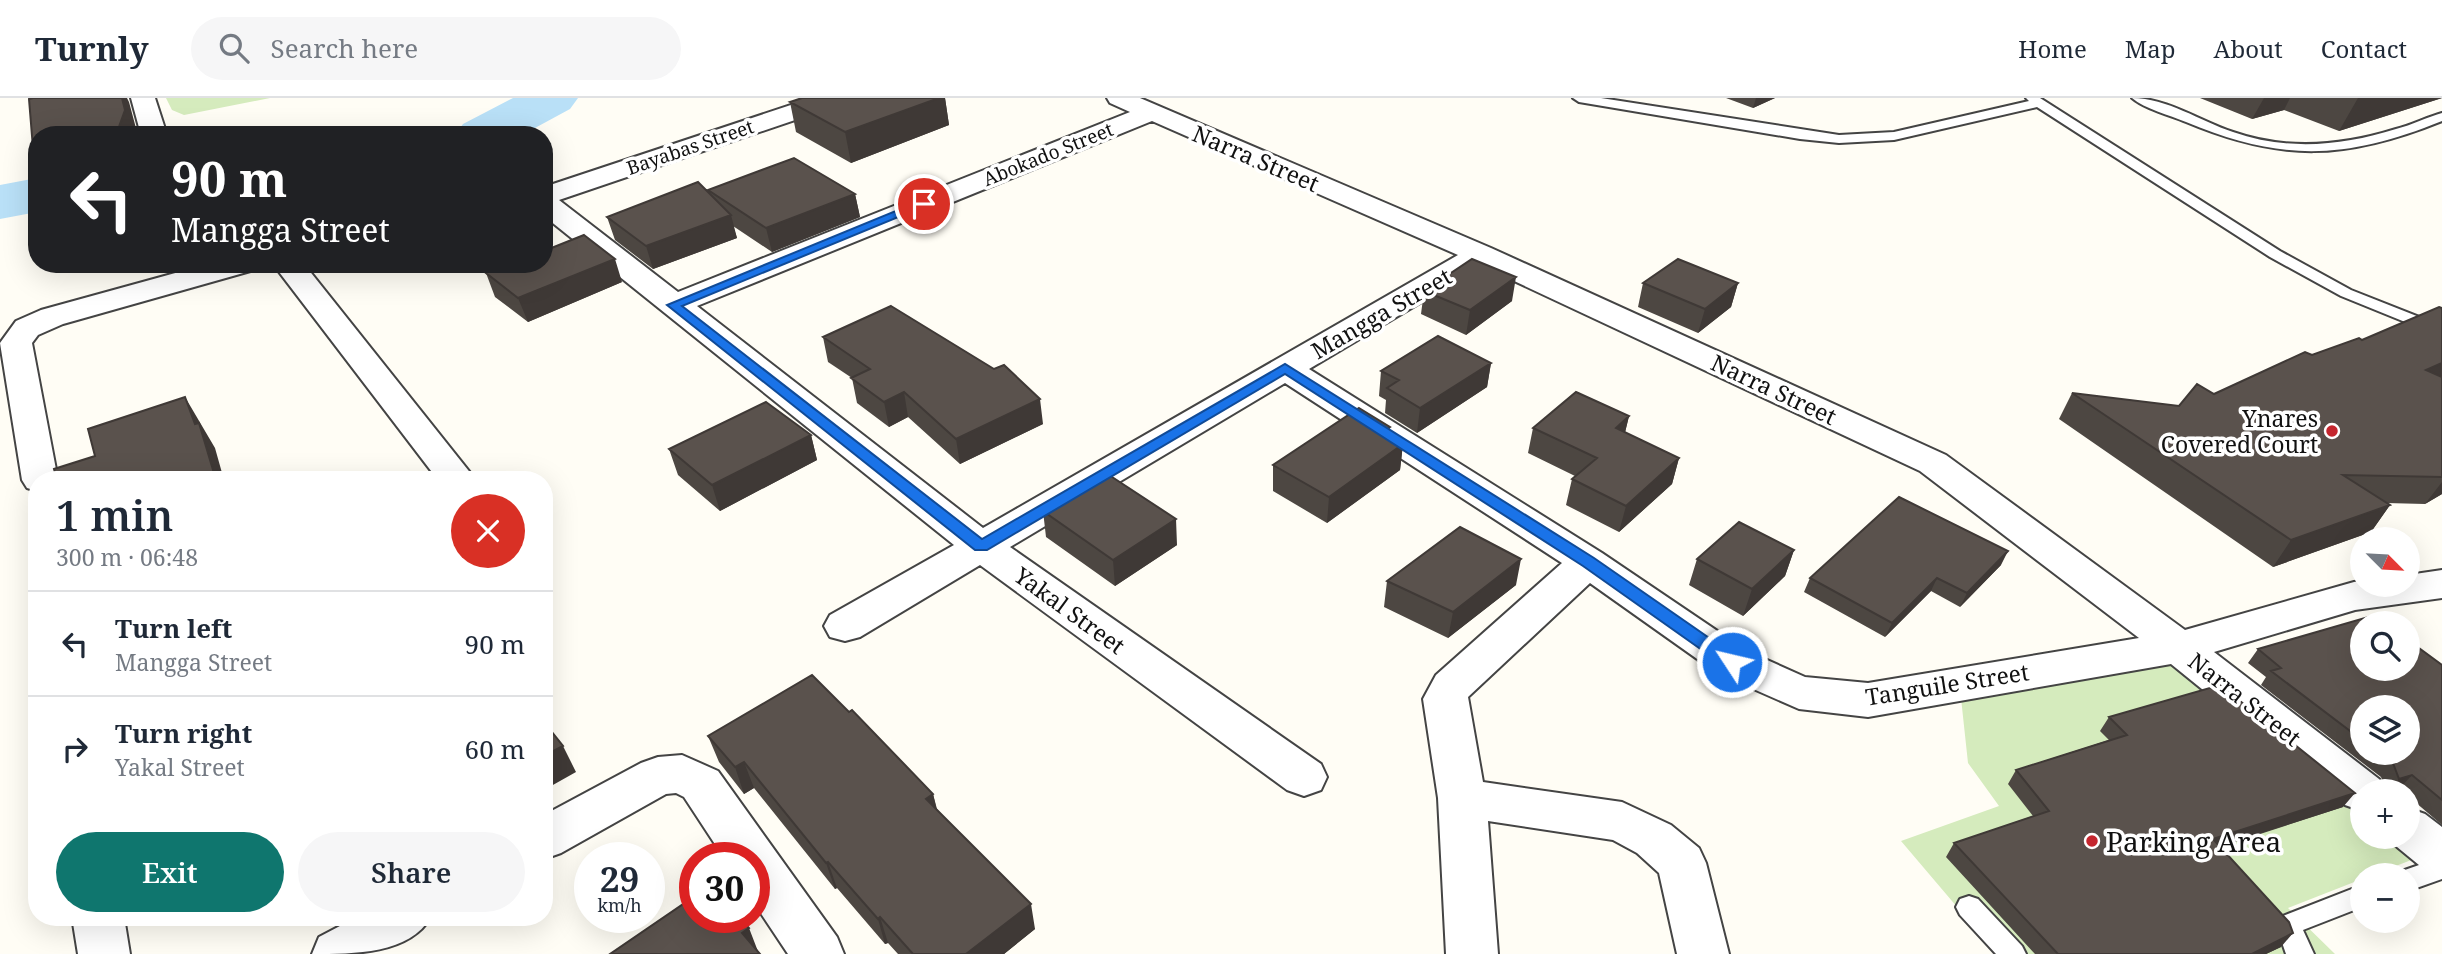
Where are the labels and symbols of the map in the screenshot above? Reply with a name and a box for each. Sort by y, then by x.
street label: Bayabas Street [623,113,757,181]
street label: Abokado Street [979,116,1117,192]
street label: Narra Street [1188,117,1324,199]
pin [894,174,954,234]
street label: Mangga Street [1305,260,1457,366]
street label: Narra Street [1706,346,1842,432]
place label: Ynares Covered Court [2161,402,2318,460]
marker: Ynares Covered Court [2324,423,2340,439]
north arrow [2350,527,2420,597]
street label: Yakal Street [1007,558,1132,661]
position arrow [1695,625,1769,699]
street label: Narra Street [2182,645,2308,753]
street label: Tanguile Street [1863,655,2031,713]
place label: Parking Area [2106,822,2281,860]
marker: Parking Area [2084,833,2100,849]
speed limit sign: 30 [679,842,770,933]

